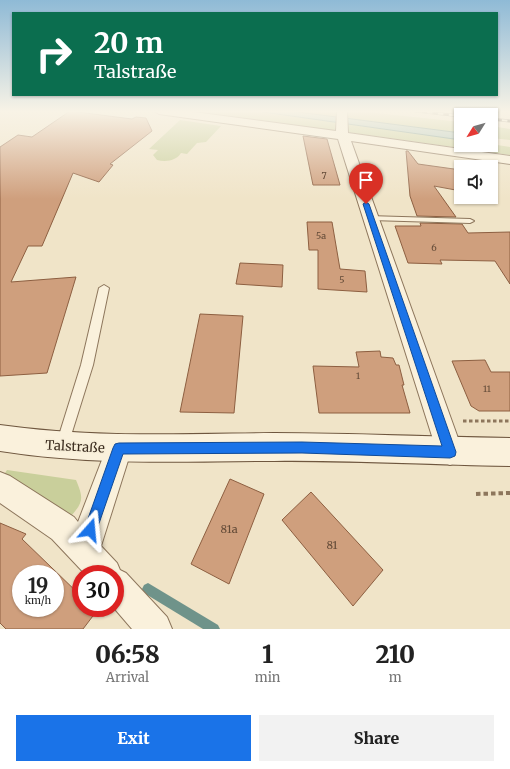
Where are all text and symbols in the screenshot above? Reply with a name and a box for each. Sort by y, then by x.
text: 20 m [94,25,163,61]
icon: right [28,28,80,80]
text: Talstraße [94,60,176,83]
north arrow [454,108,498,152]
map controls [454,108,498,204]
button: sound [454,160,498,204]
pin [349,163,383,204]
icon: arrive [355,169,377,191]
house number: 7 [321,170,327,181]
house number: 5a [316,230,326,241]
house number: 6 [431,242,437,253]
house number: 5 [339,274,345,285]
house number: 1 [356,370,360,381]
house number: 11 [483,383,491,394]
street label: Talstraße [45,436,105,457]
position arrow [69,509,111,551]
house number: 81a [220,522,238,536]
house number: 81 [326,538,338,552]
speed limit sign: 30 [72,565,124,617]
text: 19 [28,573,48,598]
text: km/h [25,594,51,607]
text: 06:58 [95,639,160,670]
text: 1 [262,639,273,670]
text: 210 [375,639,415,670]
text: Arrival [106,669,149,686]
text: min [255,669,281,686]
text: m [389,669,402,686]
button: Exit [16,715,251,761]
button: Share [259,715,494,761]

